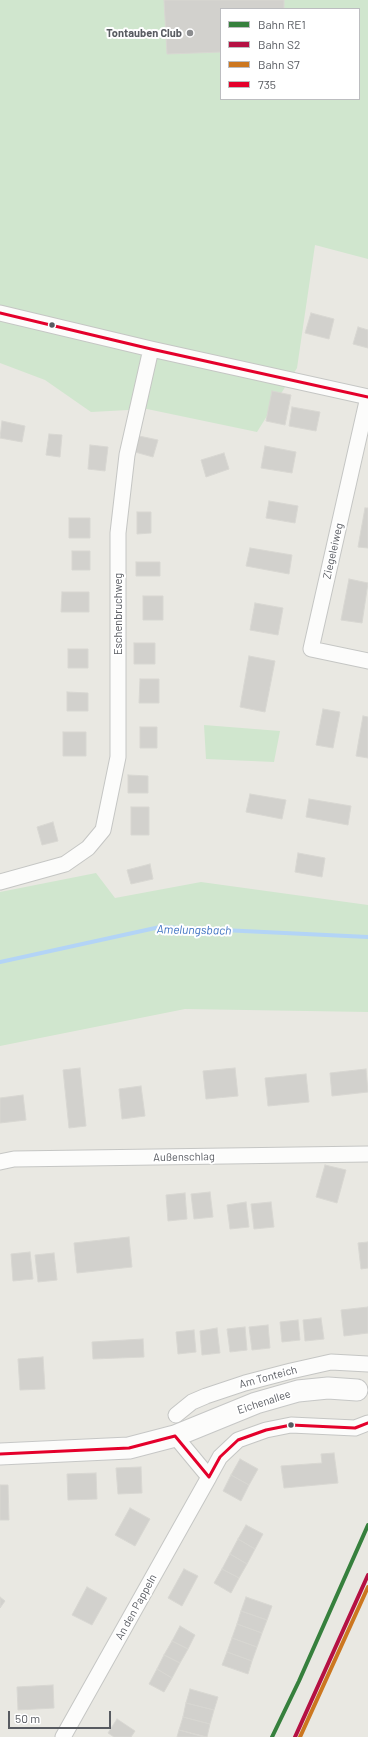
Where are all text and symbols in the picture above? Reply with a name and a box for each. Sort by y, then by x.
legend [220,8,360,100]
text: Bahn RE1 [258,17,306,31]
place label: Tontauben Club [106,26,182,40]
marker: Tontauben Club [185,28,195,38]
text: Bahn S2 [258,37,300,51]
text: Bahn S7 [258,57,300,71]
text: 735 [258,77,276,91]
unlabelled marker [47,320,57,330]
street label: Ziegeleiweg [320,522,346,580]
street label: Eschenbruchweg [111,573,125,655]
water label: Amelungsbach [156,922,232,938]
street label: Außenschlag [153,1150,215,1164]
street label: Am Tonteich [238,1363,298,1391]
street label: Eichenallee [236,1387,292,1417]
unlabelled marker [286,1420,296,1430]
street label: An den Pappeln [112,1572,160,1642]
scale bar [10,1703,113,1729]
text: 50 m [15,1711,40,1725]

